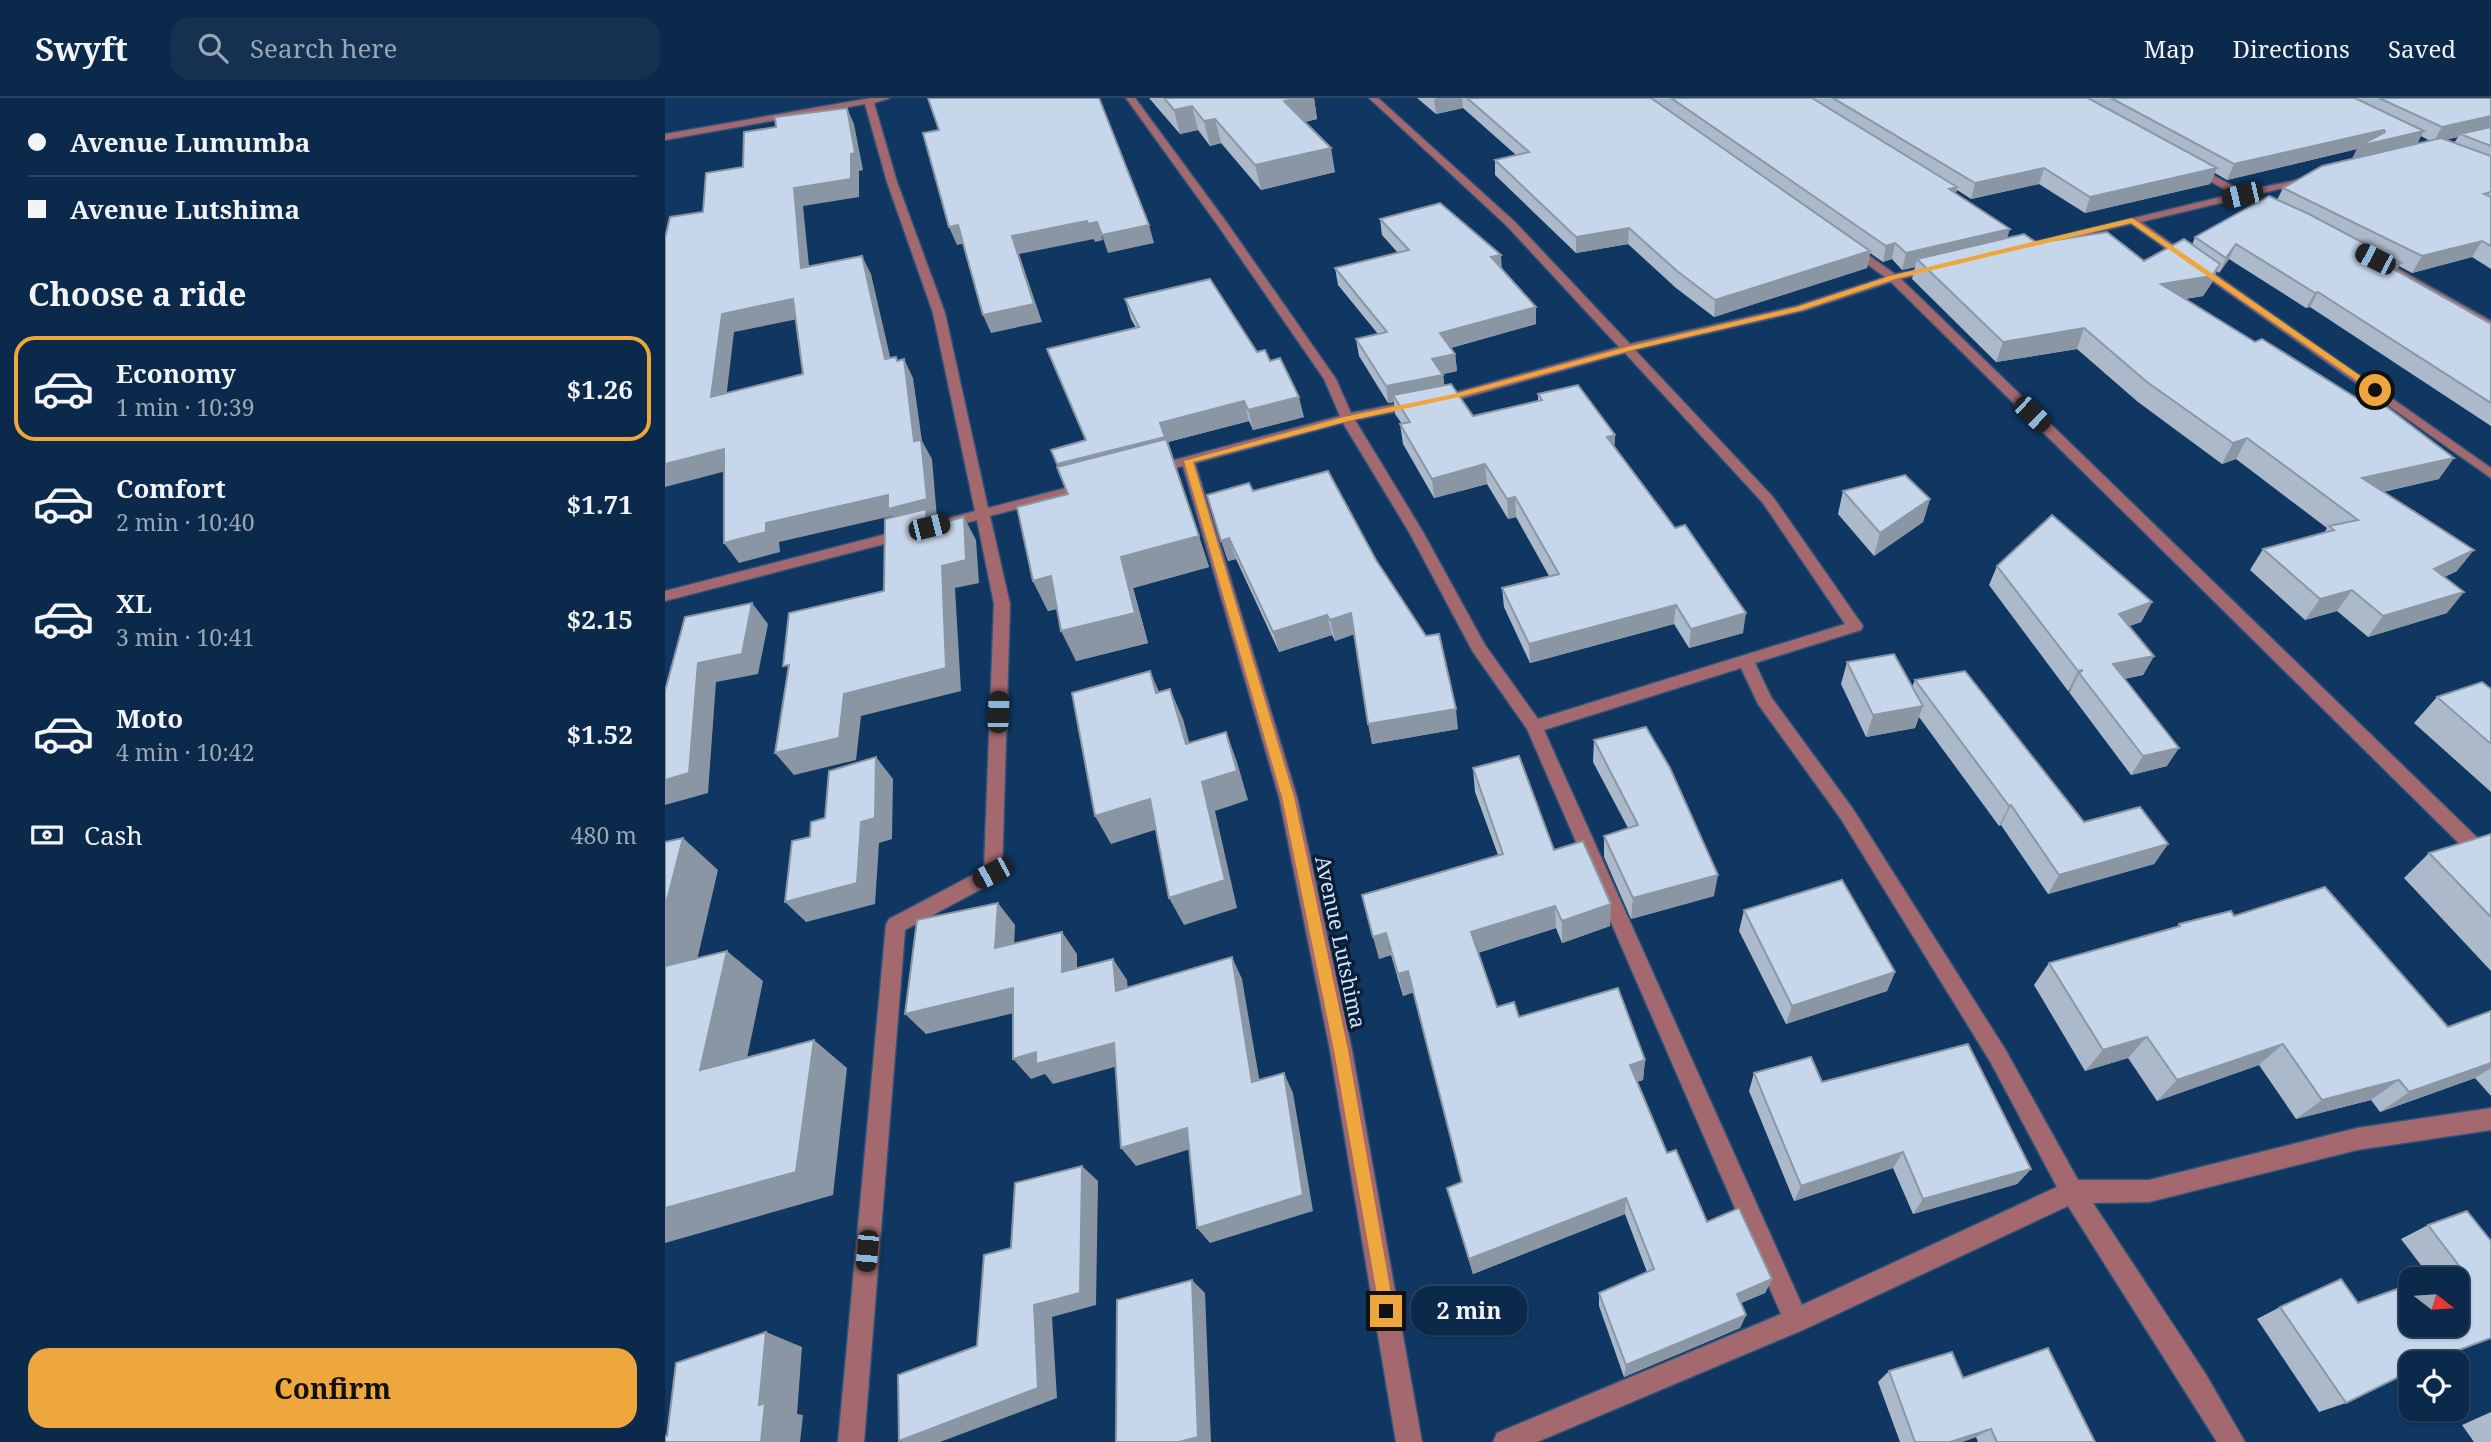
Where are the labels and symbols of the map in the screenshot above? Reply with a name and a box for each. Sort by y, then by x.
car [2220,180,2265,210]
car [2352,240,2399,278]
route start [2359,374,2391,406]
car [2010,392,2055,436]
car [907,512,952,542]
car [987,691,1010,733]
street label: Avenue Lutshima [1309,853,1373,1031]
car [969,854,1016,892]
car [855,1229,880,1273]
north arrow [2399,1267,2469,1337]
callout: 2 min [1411,1286,1526,1336]
route end [1370,1295,1402,1327]

